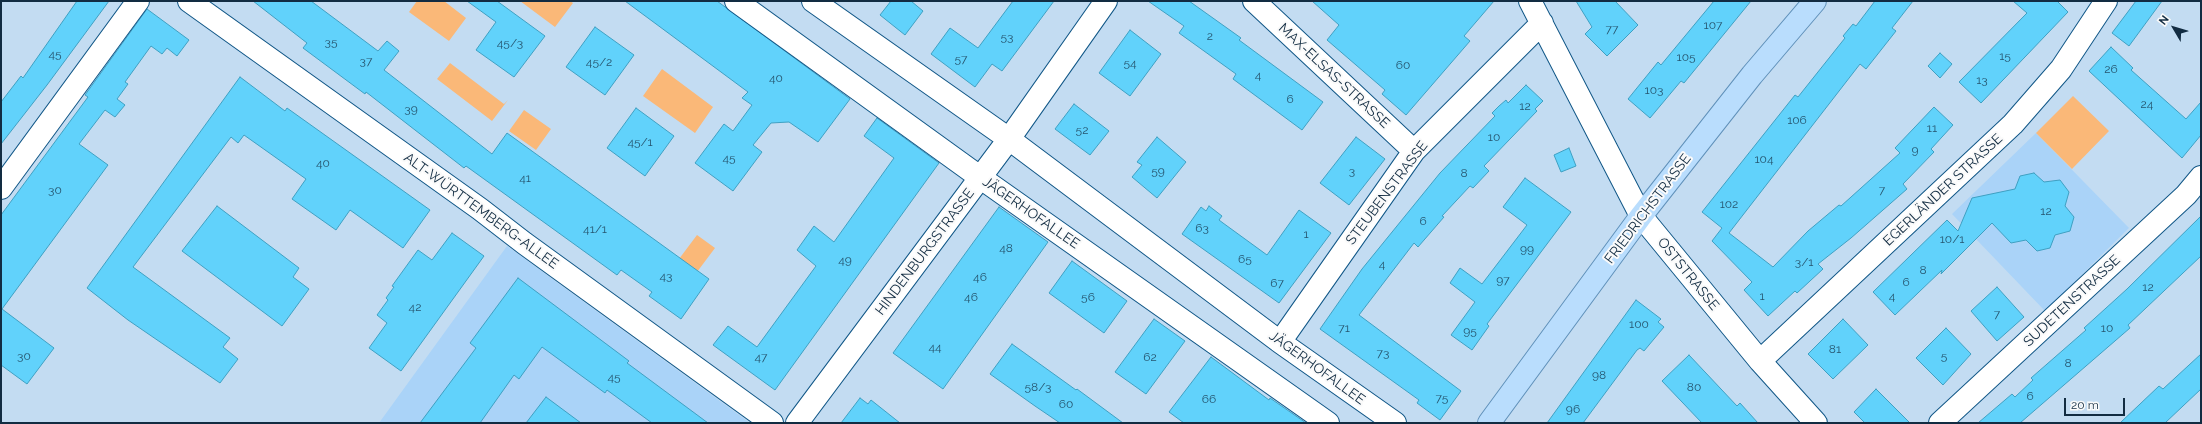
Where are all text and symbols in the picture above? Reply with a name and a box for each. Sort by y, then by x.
north arrow [2154,8,2194,48]
text: N [2156,13,2172,28]
house number: 107 [1704,18,1722,32]
street label: MAX-ELSAS-STRASSE [1275,20,1393,132]
house number: 77 [1606,22,1618,36]
house number: 2 [1207,29,1213,43]
house number: 53 [1001,30,1013,44]
house number: 35 [325,35,337,49]
house number: 45/3 [497,36,523,50]
house number: 45 [48,47,62,61]
house number: 15 [1999,49,2011,63]
house number: 105 [1676,50,1696,64]
house number: 57 [955,52,967,66]
house number: 37 [360,54,372,68]
house number: 45/2 [586,55,612,69]
house number: 54 [1123,56,1137,70]
house number: 60 [1396,58,1410,72]
house number: 26 [2104,62,2118,76]
house number: 4 [1255,68,1261,82]
house number: 40 [769,71,783,85]
house number: 13 [1976,73,1988,87]
house number: 103 [1645,83,1663,97]
house number: 6 [1286,92,1294,106]
house number: 24 [2141,97,2153,111]
house number: 12 [1519,99,1531,113]
house number: 39 [404,102,418,116]
house number: 106 [1787,113,1807,127]
house number: 11 [1927,121,1937,135]
house number: 52 [1076,123,1088,137]
house number: 10 [1488,130,1500,144]
street label: EGERLÄNDER STRASSE [1880,130,2006,250]
house number: 45/1 [627,135,653,149]
street label: STEUBENSTRASSE [1342,138,1432,248]
house number: 9 [1911,143,1919,157]
street label: ALT-WÜRTTEMBERG-ALLEE [400,149,562,273]
house number: 45 [722,151,736,165]
street label: FRIEDRICHSTRASSE [1601,151,1695,267]
house number: 104 [1754,152,1774,166]
house number: 40 [316,156,330,170]
house number: 59 [1151,164,1165,178]
house number: 3 [1349,164,1355,178]
house number: 8 [1460,166,1468,180]
house number: 41 [519,171,531,185]
street label: JÄGERHOFALLEE [979,173,1083,253]
house number: 30 [48,183,62,197]
house number: 7 [1879,183,1885,197]
street label: HINDENBURGSTRASSE [872,185,978,319]
house number: 102 [1720,197,1738,211]
house number: 12 [2040,204,2052,218]
house number: 6 [1419,214,1427,228]
house number: 63 [1195,221,1209,235]
house number: 41/1 [583,222,607,236]
house number: 1 [1303,227,1309,241]
house number: 10/1 [1940,232,1964,246]
street label: OSTSTRASSE [1654,234,1722,314]
house number: 48 [999,241,1013,255]
house number: 99 [1520,242,1534,256]
house number: 65 [1238,252,1252,266]
street label: SUDETENSTRASSE [2020,252,2124,350]
house number: 49 [838,253,852,267]
house number: 3/1 [1795,255,1813,269]
house number: 4 [1379,257,1385,271]
house number: 8 [1919,263,1927,277]
house number: 43 [660,269,672,283]
house number: 46 [973,270,987,284]
house number: 97 [1496,273,1510,287]
house number: 6 [1902,275,1910,289]
house number: 67 [1270,276,1284,290]
house number: 12 [2142,280,2154,294]
house number: 1 [1759,289,1765,303]
house number: 4 [1889,289,1895,303]
house number: 46 [964,290,978,304]
house number: 56 [1081,290,1095,304]
house number: 42 [409,300,421,314]
house number: 7 [1994,307,2000,321]
house number: 100 [1629,317,1649,331]
house number: 71 [1338,321,1350,335]
house number: 10 [2101,321,2113,335]
house number: 95 [1463,324,1477,338]
street label: JÄGERHOFALLEE [1266,328,1368,408]
house number: 44 [928,340,942,354]
house number: 81 [1829,342,1841,356]
house number: 73 [1377,346,1389,360]
house number: 30 [17,349,31,363]
house number: 5 [1941,349,1947,363]
house number: 47 [755,350,767,364]
house number: 62 [1143,350,1157,364]
house number: 8 [2064,356,2072,370]
house number: 98 [1592,368,1606,382]
house number: 45 [607,370,621,384]
house number: 58/3 [1025,380,1051,394]
house number: 80 [1687,380,1701,394]
house number: 6 [2026,389,2034,403]
scale bar [2066,390,2127,416]
house number: 75 [1436,391,1448,405]
house number: 66 [1202,392,1216,406]
house number: 60 [1059,397,1073,411]
text: 20 m [2071,398,2099,412]
house number: 96 [1566,402,1580,416]

